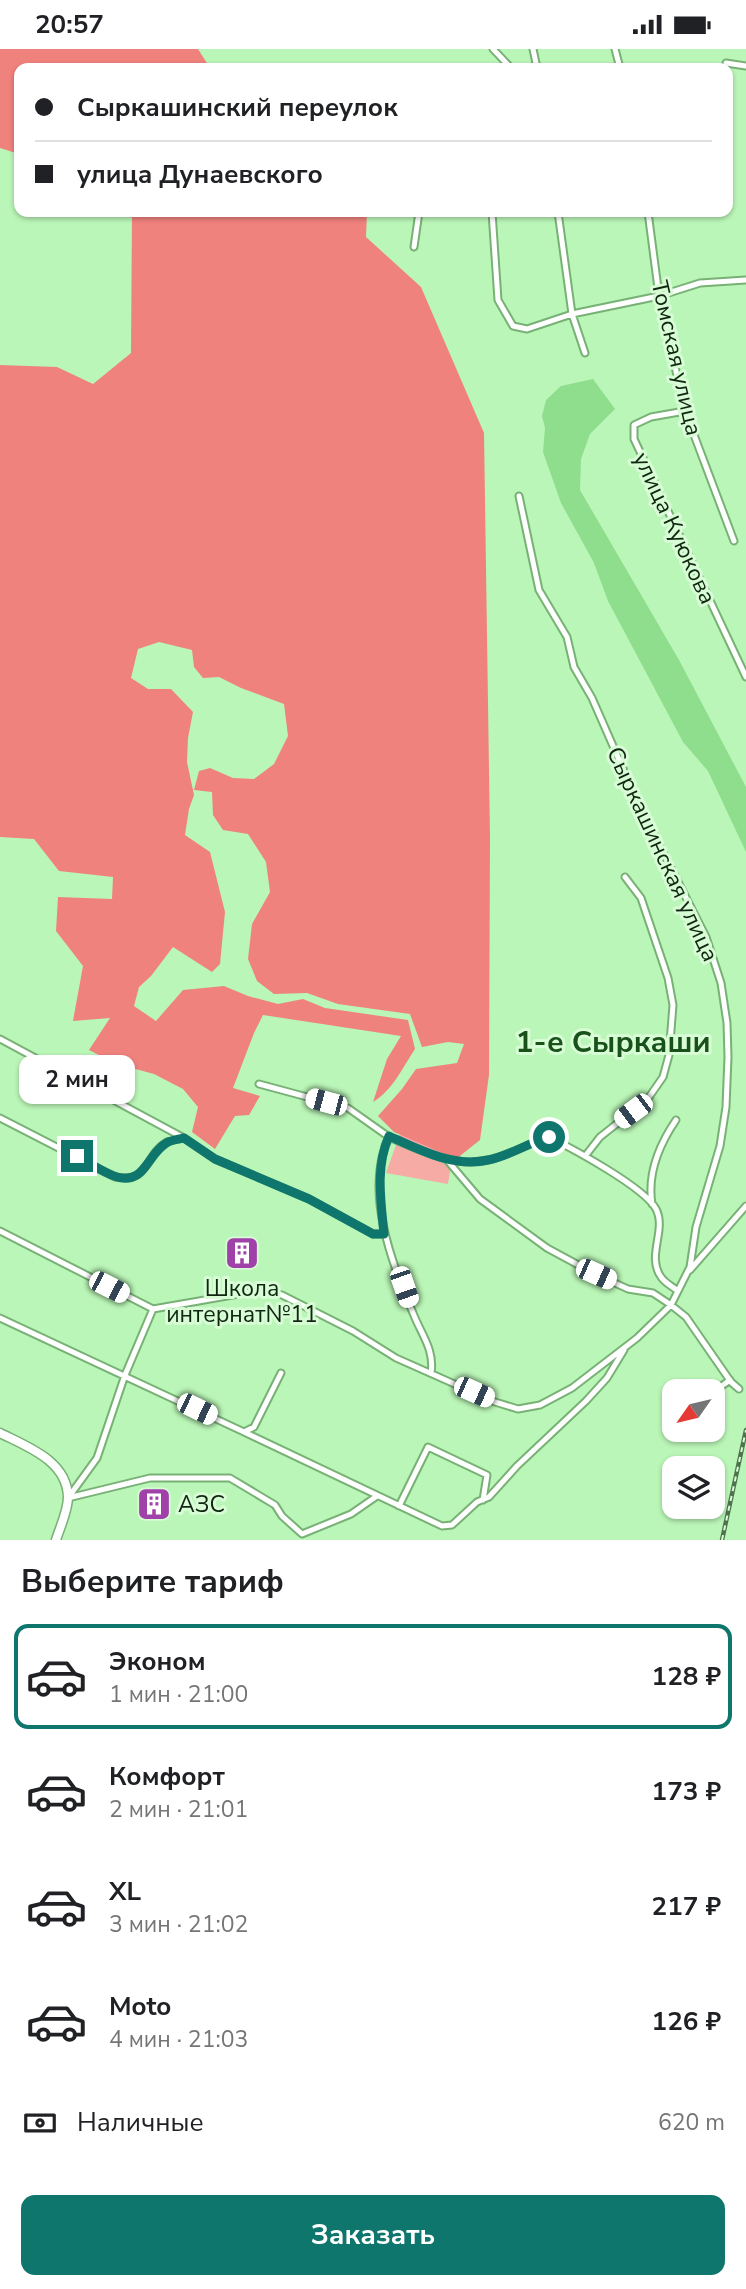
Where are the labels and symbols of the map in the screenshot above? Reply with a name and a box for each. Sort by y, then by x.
street label: Томская улица [644,278,709,439]
street label: улица Куюкова [626,447,723,609]
street label: Сыркашинская улица [599,742,726,967]
district label: 1-е Сыркаши [516,1022,711,1063]
callout: 2 мин [19,1055,135,1103]
car [303,1086,350,1118]
car [610,1090,657,1132]
route start [533,1121,565,1153]
route end [61,1140,93,1172]
building icon: Школа интернат№11 [223,1234,261,1272]
car [573,1256,620,1292]
car [388,1264,421,1310]
car [86,1268,133,1306]
place label: Школа интернат№11 [166,1273,318,1330]
car [451,1374,498,1410]
north arrow [662,1379,724,1442]
car [174,1390,221,1428]
building icon: АЗС [135,1485,173,1523]
place label: АЗС [178,1489,225,1520]

